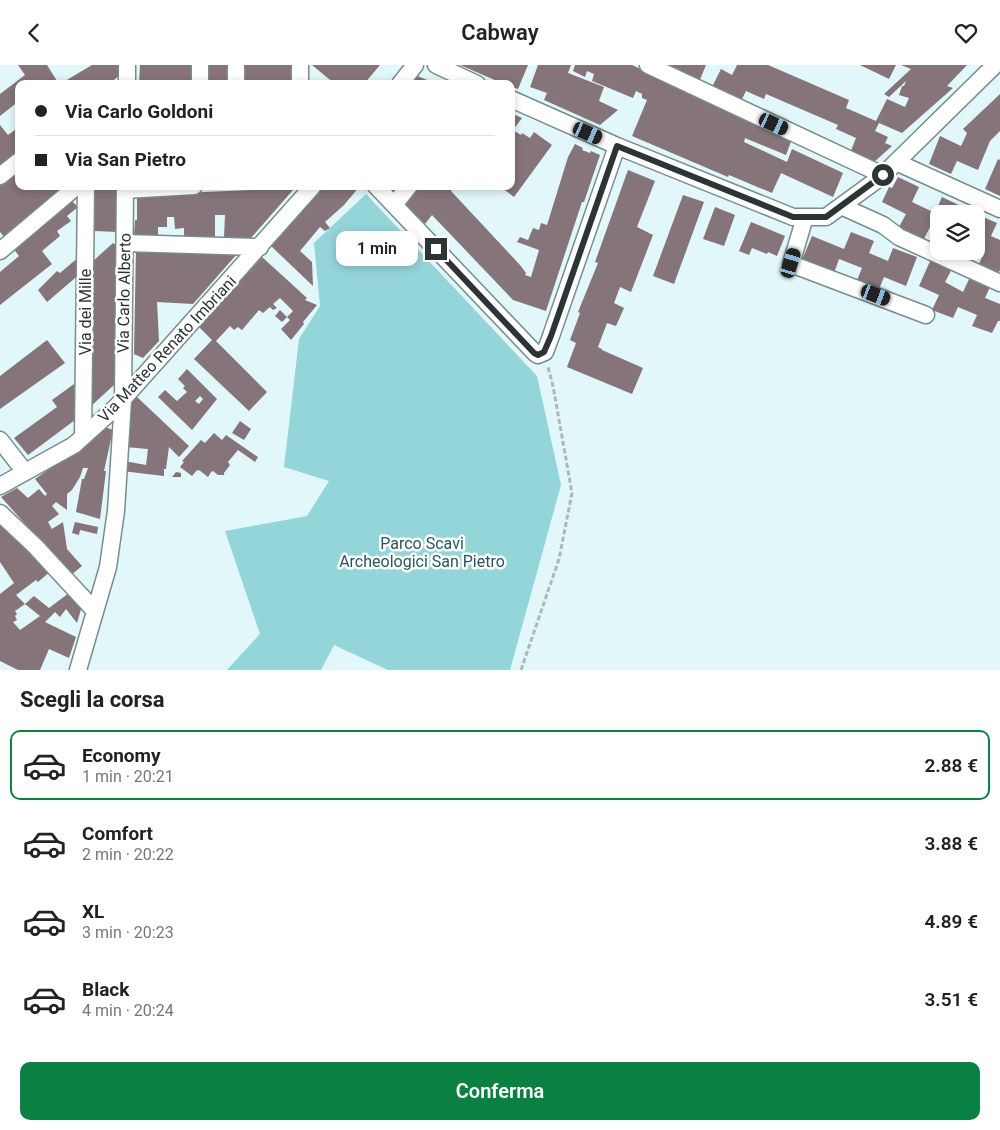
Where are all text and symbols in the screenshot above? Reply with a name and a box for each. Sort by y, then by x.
icon: back [20,19,48,47]
icon: heart [952,19,980,47]
text: Cabway [461,20,539,45]
text: Via Carlo Goldoni [65,100,213,123]
car [757,111,790,137]
car [571,120,604,146]
text: Via San Pietro [65,148,186,171]
route start [872,164,894,186]
map controls [930,205,985,260]
button: layers [930,205,985,260]
callout: 1 min [336,231,418,267]
street label: Via Carlo Alberto [113,233,135,353]
route end [425,238,447,260]
text: 1 min [357,239,397,258]
car [779,246,802,280]
street label: Via dei Mille [76,269,95,355]
street label: Via Matteo Renato Imbriani [94,272,240,426]
car [859,283,892,307]
park label: Parco Scavi Archeologici San Pietro [339,534,505,571]
text: Scegli la corsa [20,687,165,712]
icon: car [22,743,67,788]
text: Economy [82,744,161,767]
text: 2.88 € [924,754,978,777]
text: 1 min · 20:21 [82,767,174,786]
icon: car [22,821,67,866]
text: Comfort [82,822,153,845]
text: 3.88 € [924,832,978,855]
text: 2 min · 20:22 [82,845,174,864]
icon: car [22,899,67,944]
text: XL [82,900,104,923]
text: 4.89 € [924,910,978,933]
text: 3 min · 20:23 [82,923,174,942]
icon: car [22,977,67,1022]
text: Black [82,978,129,1001]
text: 3.51 € [924,988,978,1011]
text: 4 min · 20:24 [82,1001,174,1020]
button: Conferma [20,1062,980,1120]

